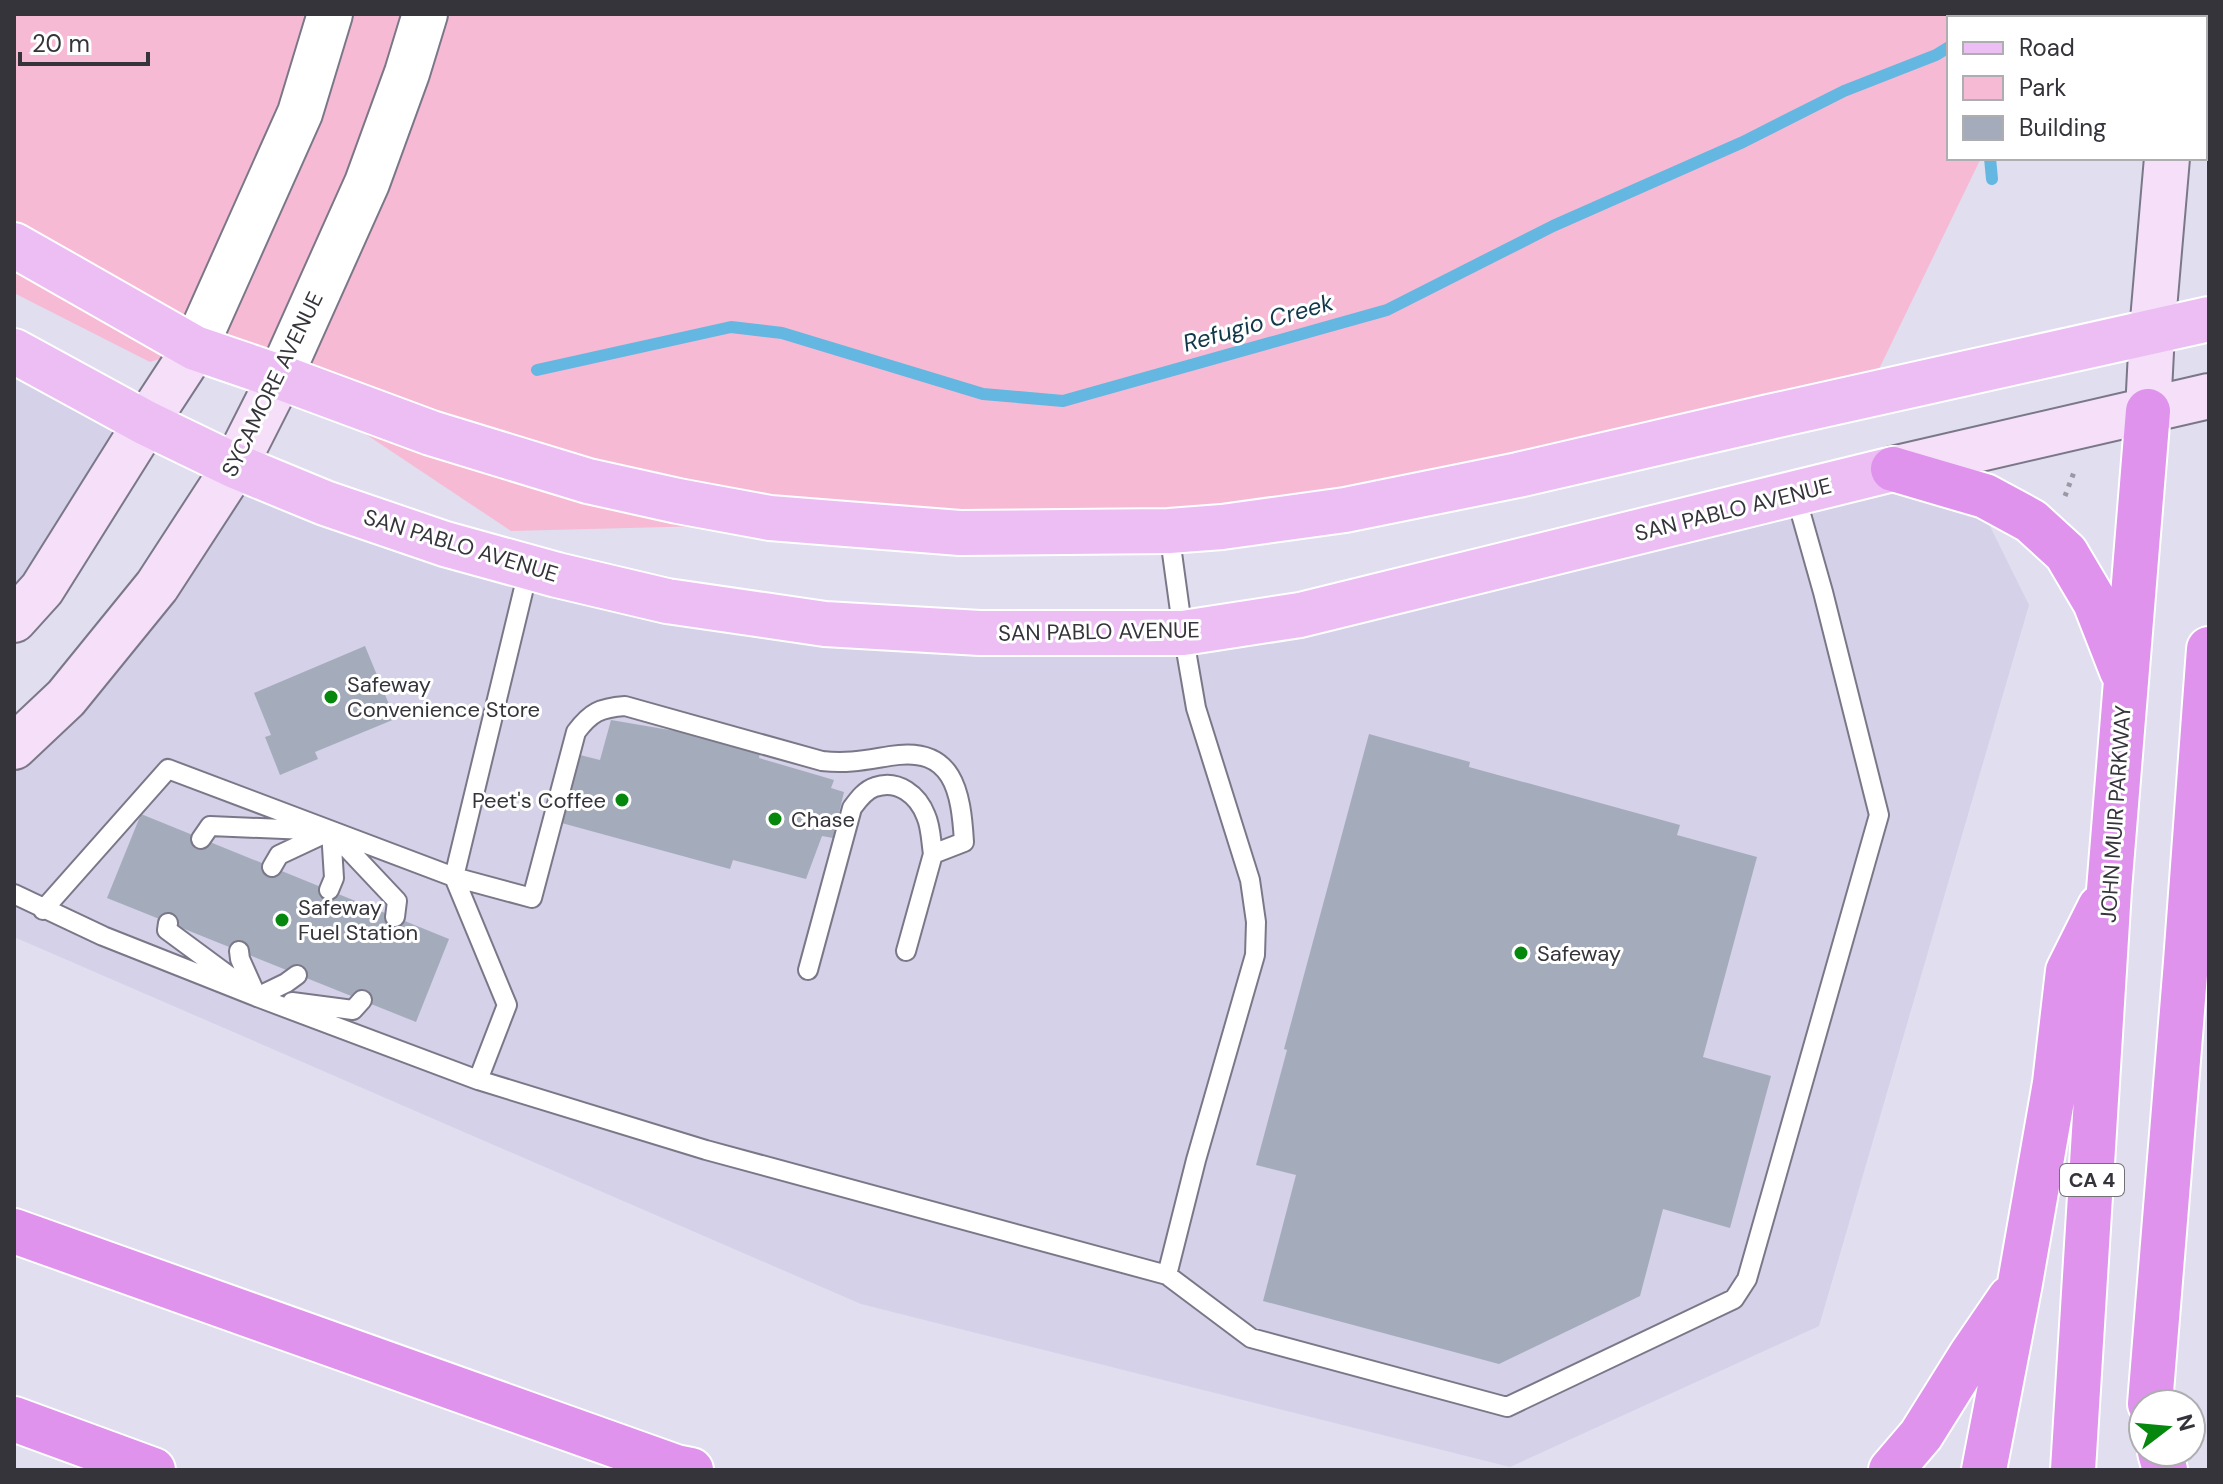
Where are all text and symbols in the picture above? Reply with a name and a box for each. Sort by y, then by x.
scale bar [20,16,148,66]
legend [1947,16,2207,160]
text: 20 m [32,28,90,59]
text: Road [2019,32,2075,63]
text: Park [2019,72,2066,103]
text: Building [2019,112,2106,143]
water label: Refugio Creek [1179,286,1337,359]
street label: SYCAMORE AVENUE [215,287,330,482]
street label: SAN PABLO AVENUE [1632,471,1835,548]
street label: SAN PABLO AVENUE [360,502,562,589]
street label: SAN PABLO AVENUE [998,615,1200,648]
place label: Safeway Convenience Store [347,670,540,724]
marker: Safeway Convenience Store [322,688,340,706]
street label: JOHN MUIR PARKWAY [2093,704,2138,924]
place label: Peet's Coffee [472,786,606,815]
marker: Peet's Coffee [613,791,631,809]
place label: Chase [791,805,855,834]
marker: Chase [766,810,784,828]
place label: Safeway Fuel Station [298,893,418,947]
marker: Safeway Fuel Station [273,911,291,929]
place label: Safeway [1537,939,1621,968]
marker: Safeway [1512,944,1530,962]
road number: CA 4 [2060,1164,2124,1196]
north arrow [2127,1388,2207,1468]
text: N [2170,1411,2202,1434]

